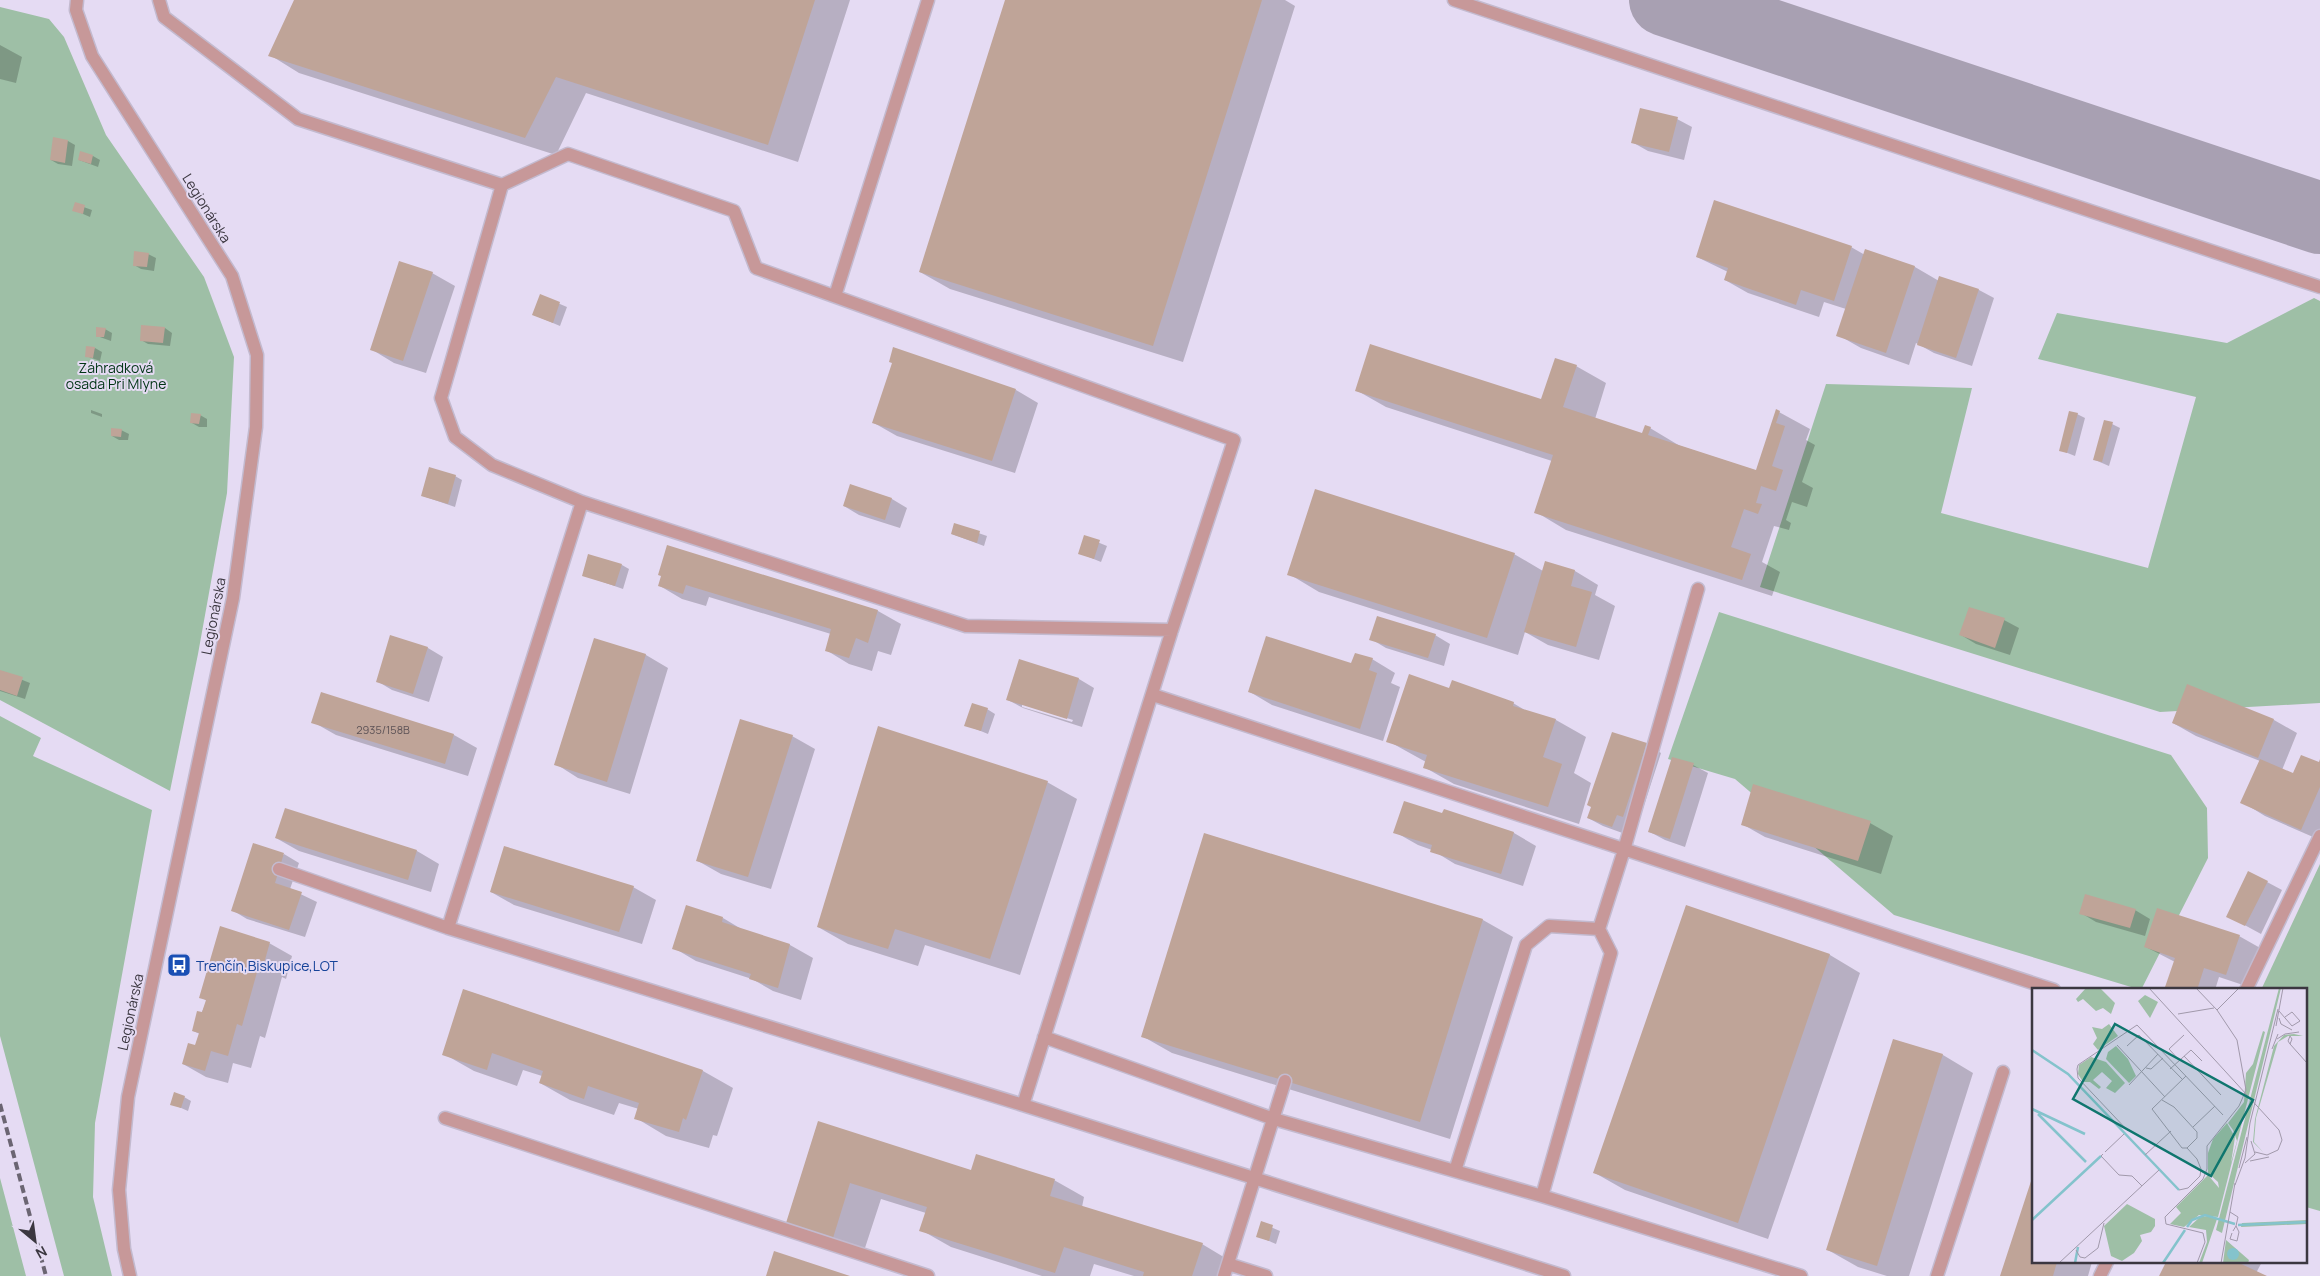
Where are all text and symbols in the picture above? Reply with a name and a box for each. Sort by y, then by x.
street label: Legionárska [178,170,236,246]
park label: Záhradková osada Pri Mlyne [66,358,166,393]
street label: Legionárska [196,576,230,656]
house number: 2935/158B [356,722,410,737]
bus stop icon: Trenčín,Biskupice,LOT [166,952,192,978]
place label: Trenčín,Biskupice,LOT [196,956,339,975]
street label: Legionárska [113,972,147,1052]
inset map [2032,988,2308,1264]
north arrow [10,1216,60,1266]
text: N [33,1242,51,1264]

